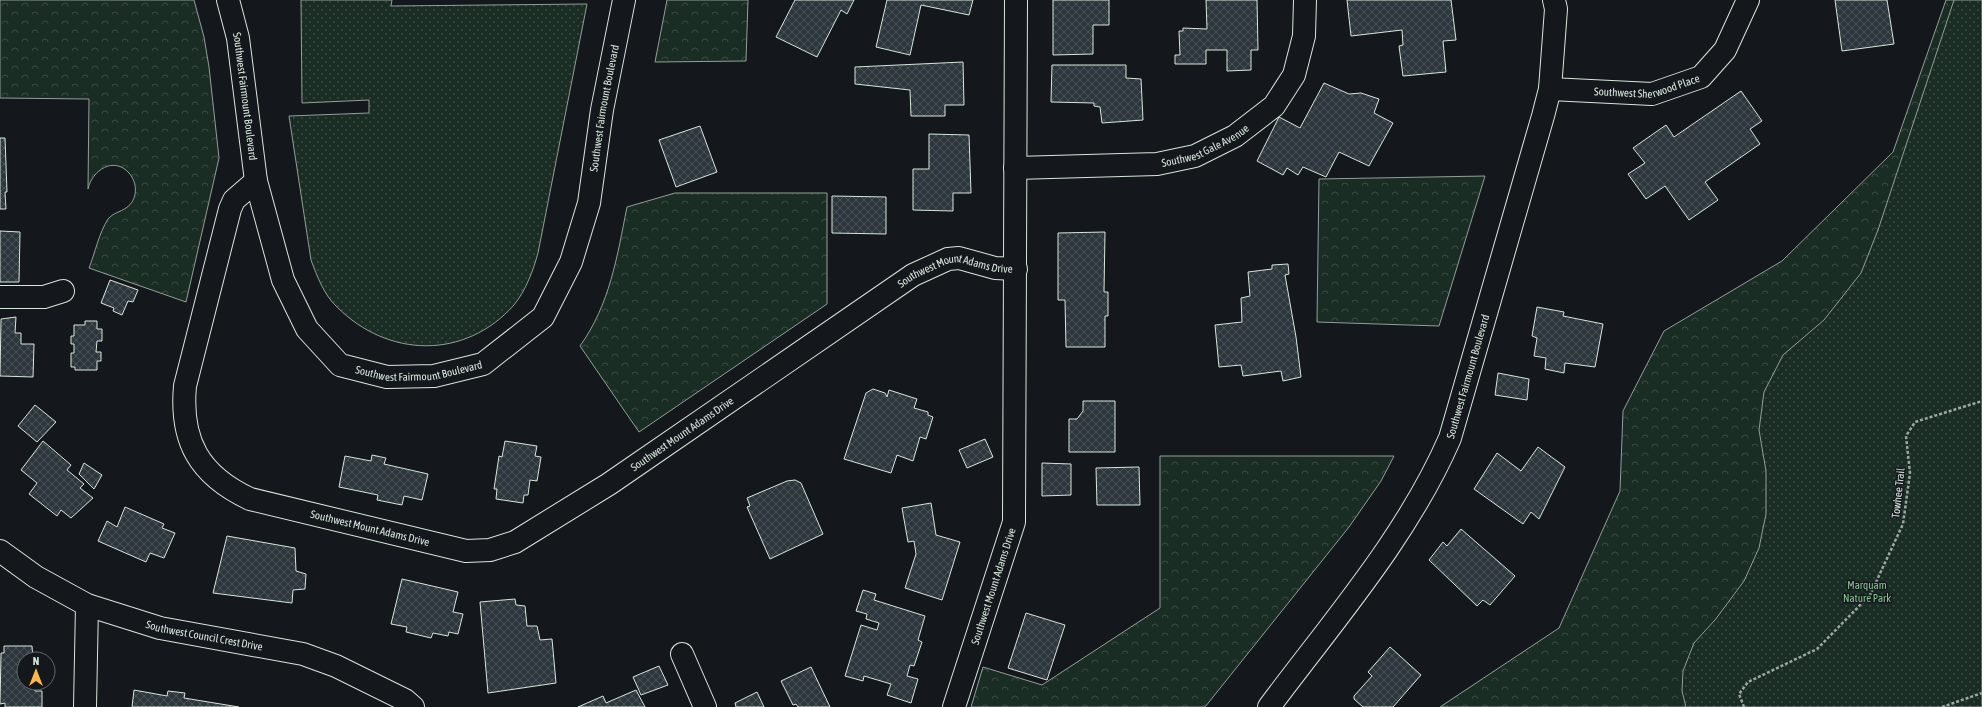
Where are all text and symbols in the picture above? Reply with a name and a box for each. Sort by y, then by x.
street label: Southwest Fairmount Boulevard [231,31,259,161]
street label: Southwest Fairmount Boulevard [587,44,621,173]
street label: Southwest Sherwood Place [1594,72,1701,100]
street label: Southwest Gale Avenue [1160,122,1251,169]
street label: Southwest Mount Adams Drive [895,252,1013,290]
street label: Southwest Fairmount Boulevard [1444,313,1491,440]
street label: Southwest Fairmount Boulevard [354,358,483,383]
street label: Southwest Mount Adams Drive [628,394,736,473]
street label: Towhee Trail [1889,467,1907,519]
street label: Southwest Mount Adams Drive [309,508,431,548]
street label: Southwest Mount Adams Drive [969,526,1018,646]
park label: Marquam Nature Park [1843,579,1891,604]
street label: Southwest Council Crest Drive [144,618,264,653]
north arrow [16,651,56,691]
text: N [33,655,39,667]

